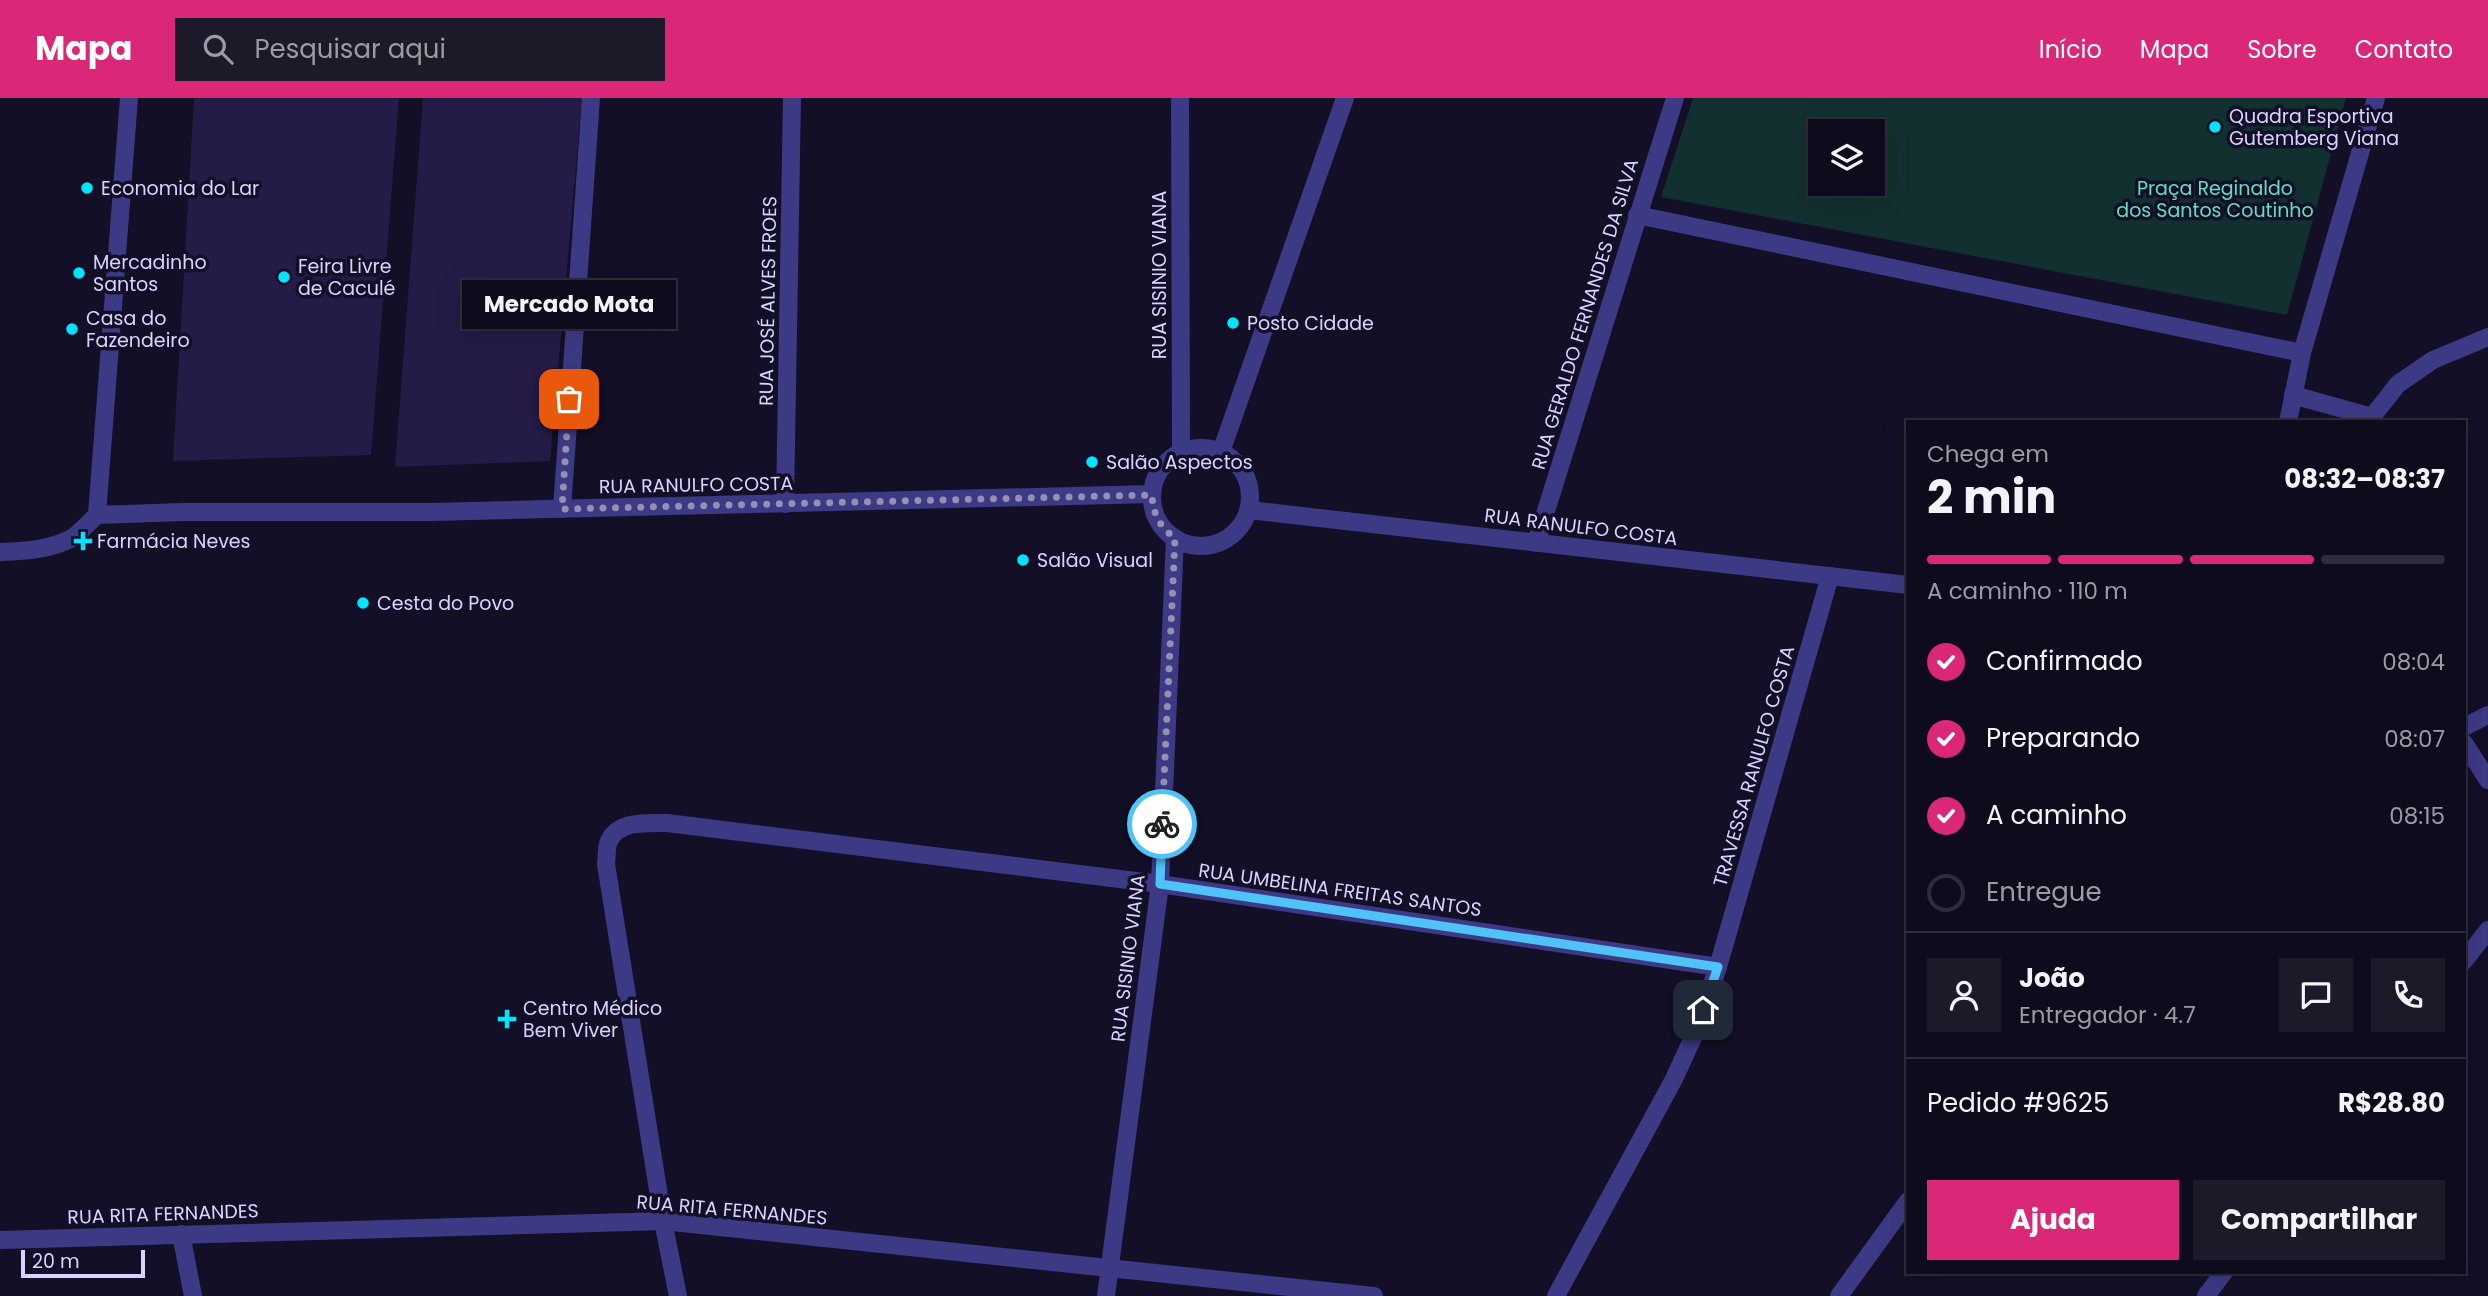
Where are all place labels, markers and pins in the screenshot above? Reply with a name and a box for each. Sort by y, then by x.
place label: Quadra Esportiva Gutemberg Viana [2229,103,2399,152]
marker: Quadra Esportiva Gutemberg Viana [2207,119,2223,135]
place label: Economia do Lar [101,175,259,202]
marker: Economia do Lar [79,180,95,196]
place label: Mercadinho Santos [93,249,207,298]
place label: Feira Livre de Caculé [298,253,395,302]
marker: Mercadinho Santos [71,265,87,281]
marker: Feira Livre de Caculé [276,269,292,285]
callout: Mercado Mota [462,280,676,329]
place label: Casa do Fazendeiro [86,305,190,354]
place label: Posto Cidade [1247,310,1374,337]
marker: Posto Cidade [1225,315,1241,331]
marker: Casa do Fazendeiro [64,321,80,337]
pin [539,369,599,429]
place label: Salão Aspectos [1106,449,1253,476]
marker: Salão Aspectos [1084,454,1100,470]
place label: Farmácia Neves [97,528,251,555]
marker: Farmácia Neves [75,533,91,549]
place label: Salão Visual [1037,547,1153,574]
marker: Salão Visual [1015,552,1031,568]
place label: Cesta do Povo [377,590,514,617]
marker: Cesta do Povo [355,595,371,611]
pin [1673,980,1733,1040]
place label: Centro Médico Bem Viver [523,995,662,1044]
marker: Centro Médico Bem Viver [497,1009,517,1029]

